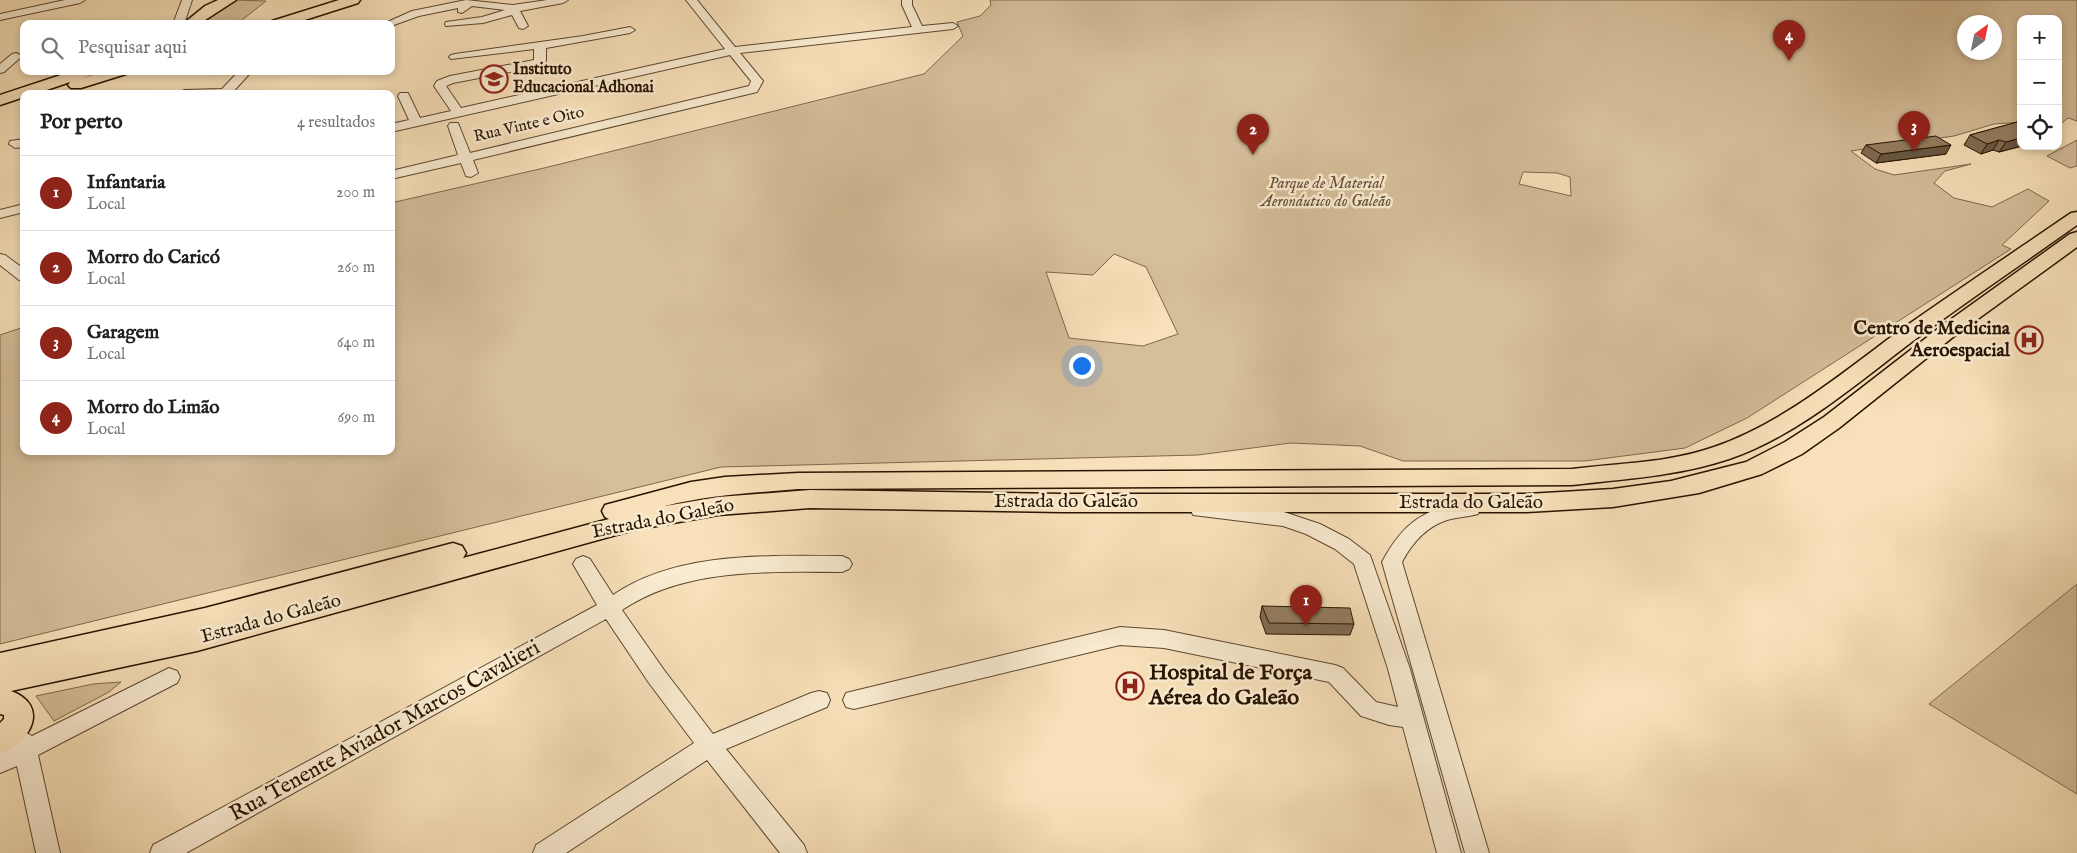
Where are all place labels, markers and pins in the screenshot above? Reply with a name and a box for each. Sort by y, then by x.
pin: 4 [1773,20,1805,61]
place label: Instituto Educacional Adhonai [513,60,654,98]
school or university icon: Instituto Educacional Adhonai [479,64,509,94]
pin: 3 [1898,111,1930,152]
pin: 2 [1237,114,1269,155]
place label: Centro de Medicina Aeroespacial [1854,317,2011,363]
hospital icon: Centro de Medicina Aeroespacial [2014,325,2044,355]
pin: 1 [1290,585,1322,626]
place label: Hospital de Força Aérea do Galeão [1148,659,1312,712]
hospital icon: Hospital de Força Aérea do Galeão [1115,671,1145,701]

